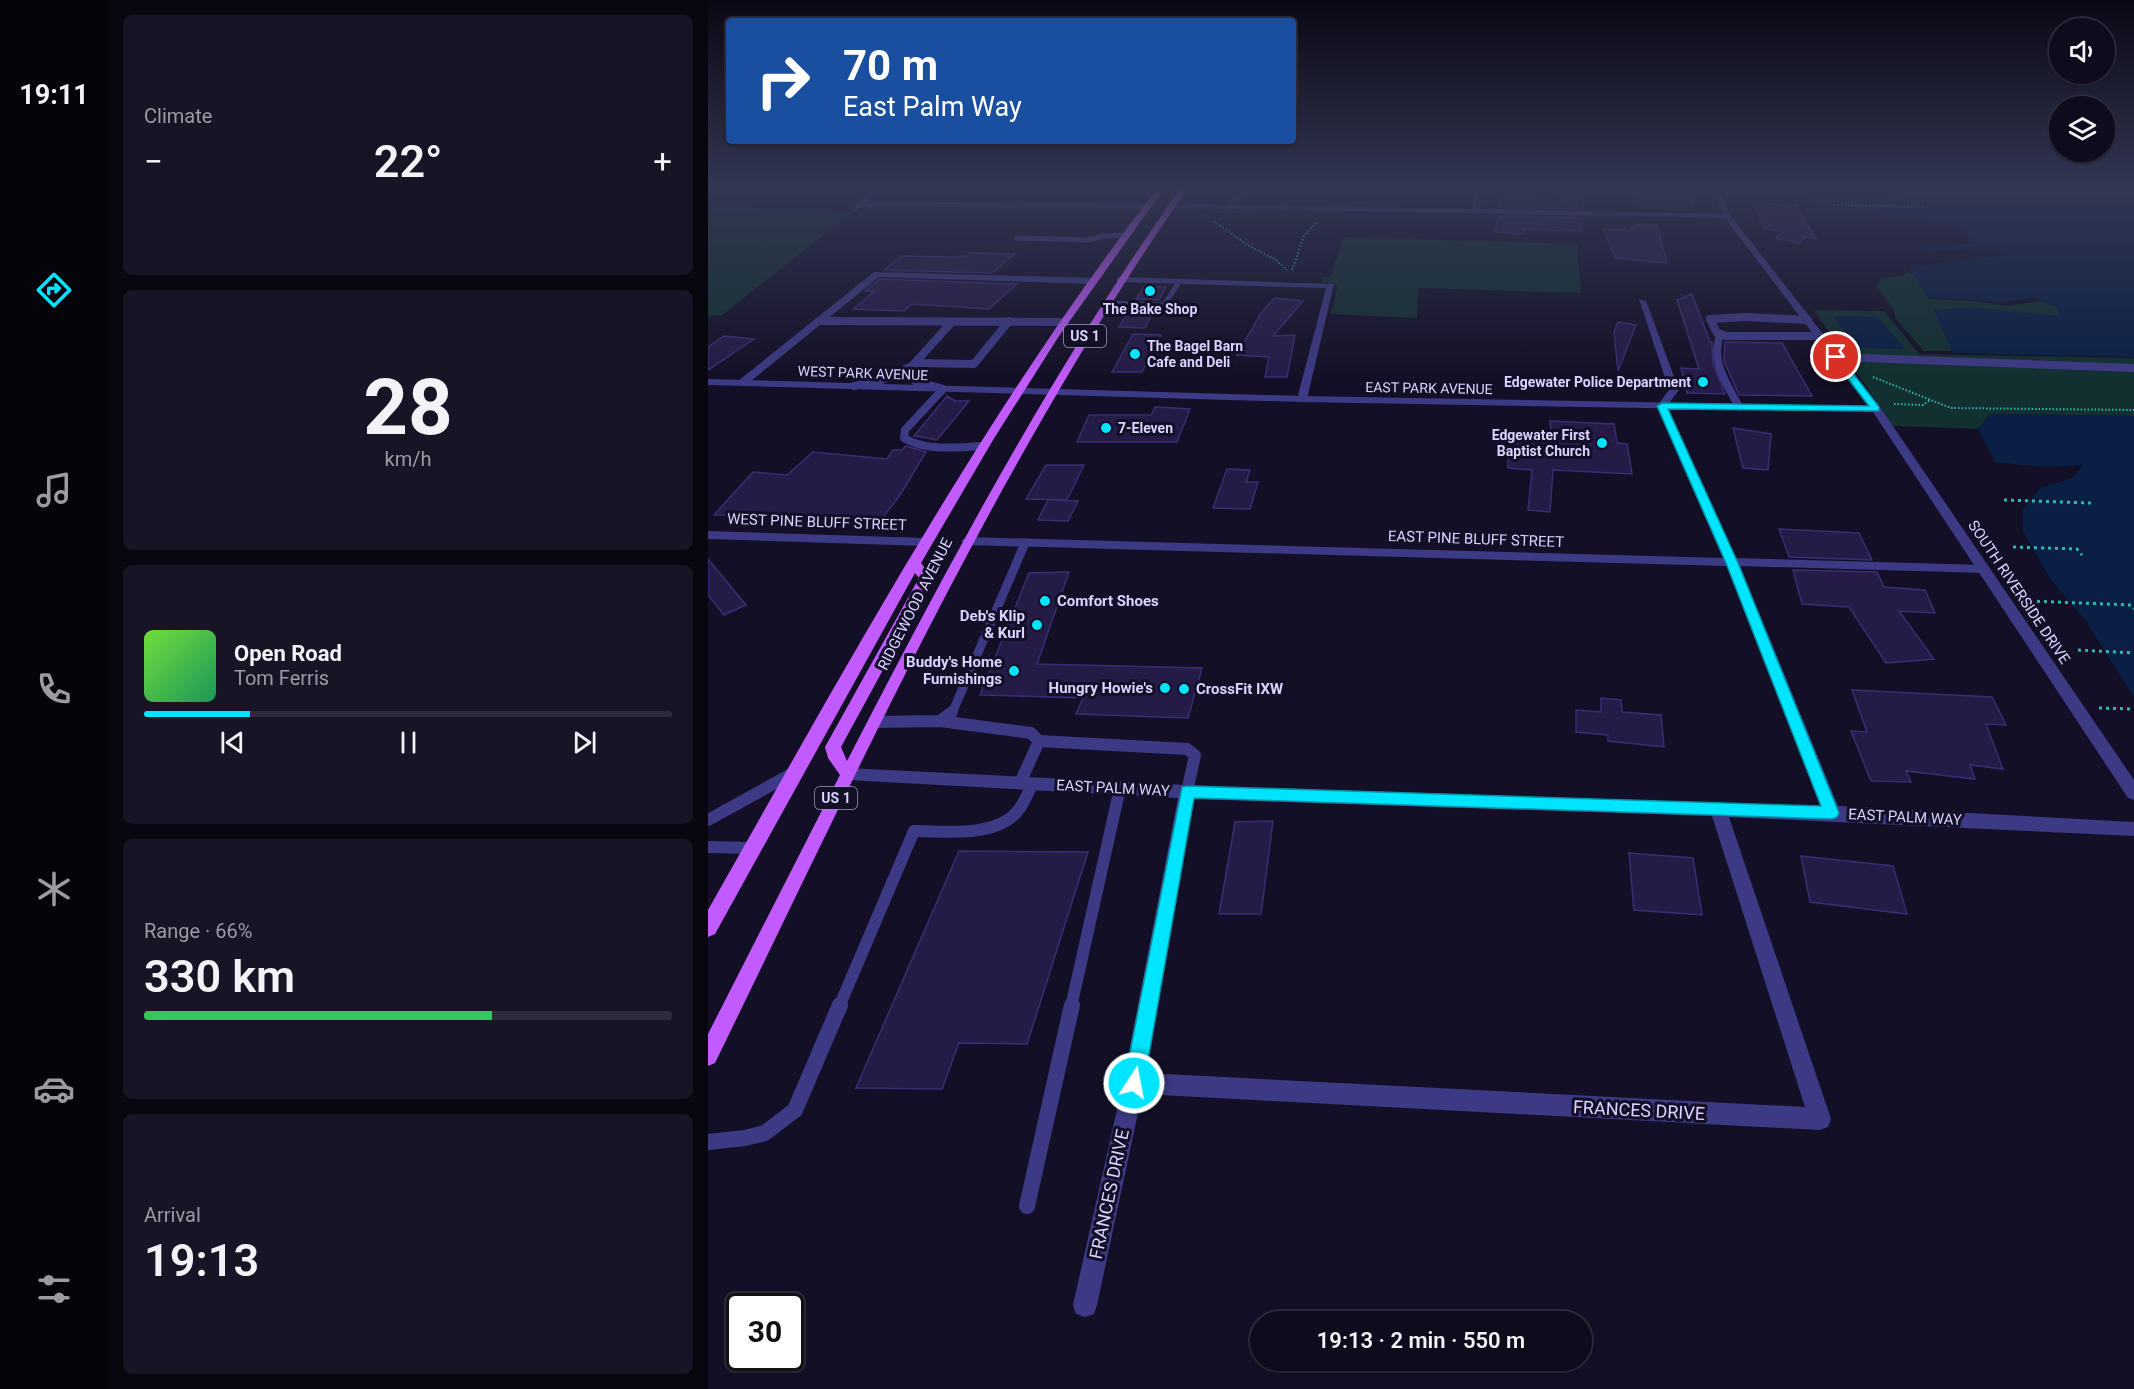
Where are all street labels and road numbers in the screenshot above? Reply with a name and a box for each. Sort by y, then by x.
road number: US 1 [1064,325,1106,347]
street label: WEST PARK AVENUE [797,363,929,383]
street label: EAST PARK AVENUE [1365,379,1493,397]
street label: WEST PINE BLUFF STREET [727,510,907,534]
street label: SOUTH RIVERSIDE DRIVE [1964,517,2074,668]
street label: EAST PINE BLUFF STREET [1388,527,1565,551]
street label: RIDGEWOOD AVENUE [874,535,956,673]
street label: EAST PALM WAY [1056,776,1170,800]
road number: US 1 [815,787,857,809]
street label: EAST PALM WAY [1848,805,1962,829]
street label: FRANCES DRIVE [1572,1096,1706,1124]
street label: FRANCES DRIVE [1085,1127,1133,1261]

